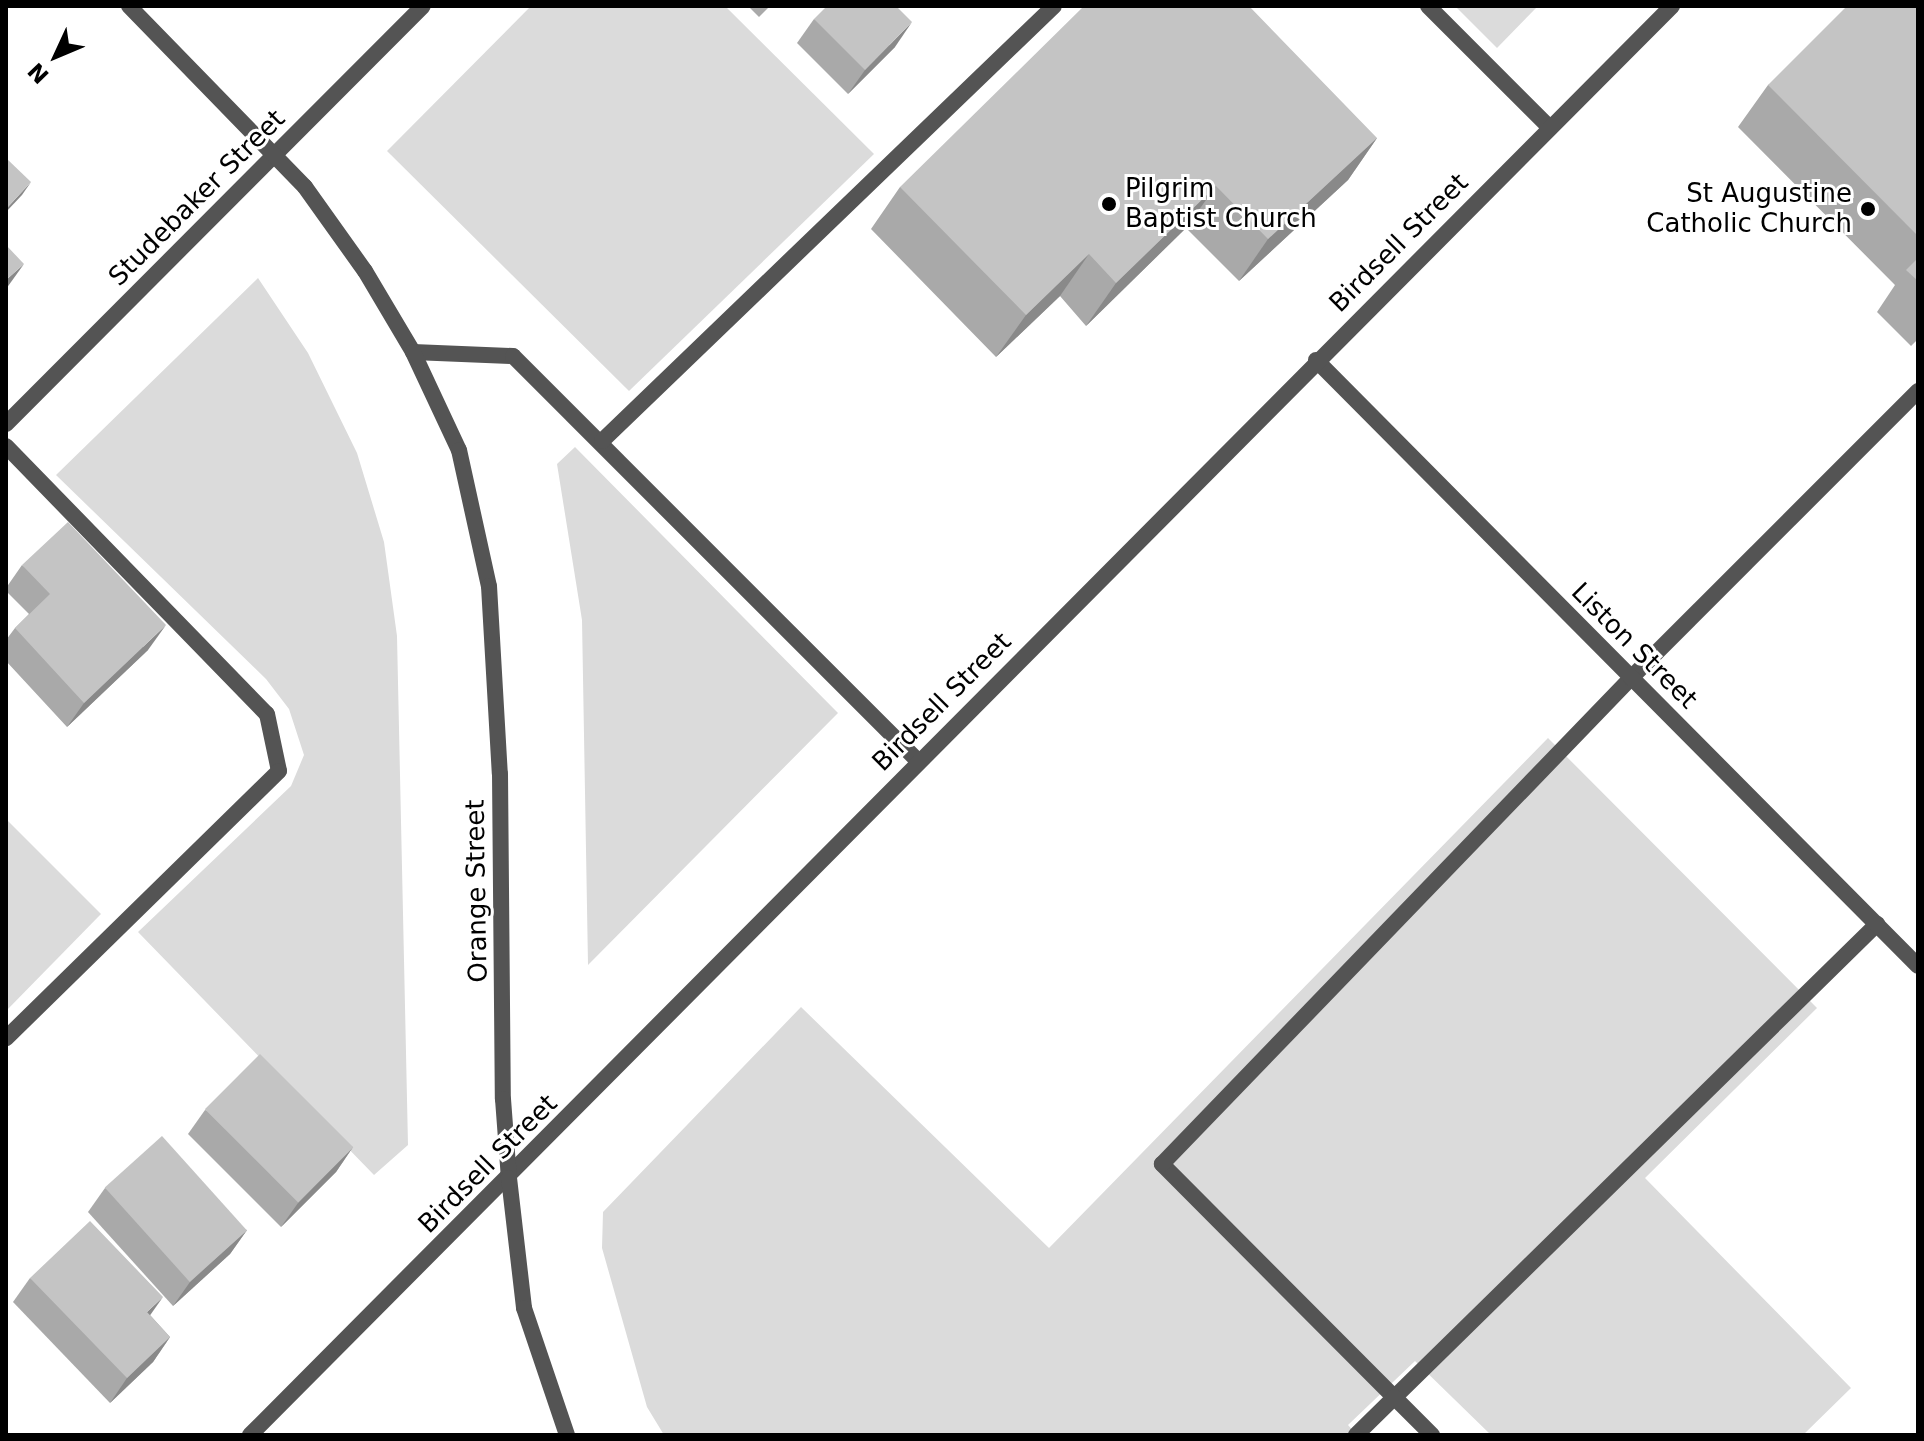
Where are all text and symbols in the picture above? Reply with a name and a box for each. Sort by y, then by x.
north arrow [16,16,96,96]
text: N [23,58,54,88]
street label: Studebaker Street [102,103,292,293]
street label: Birdsell Street [1323,167,1475,319]
place label: Pilgrim Baptist Church [1125,173,1317,234]
place label: St Augustine Catholic Church [1646,178,1852,240]
marker: Pilgrim Baptist Church [1100,195,1118,213]
marker: St Augustine Catholic Church [1859,200,1877,218]
street label: Liston Street [1565,577,1703,715]
street label: Birdsell Street [866,626,1018,778]
street label: Orange Street [460,799,494,983]
street label: Birdsell Street [412,1088,564,1240]

